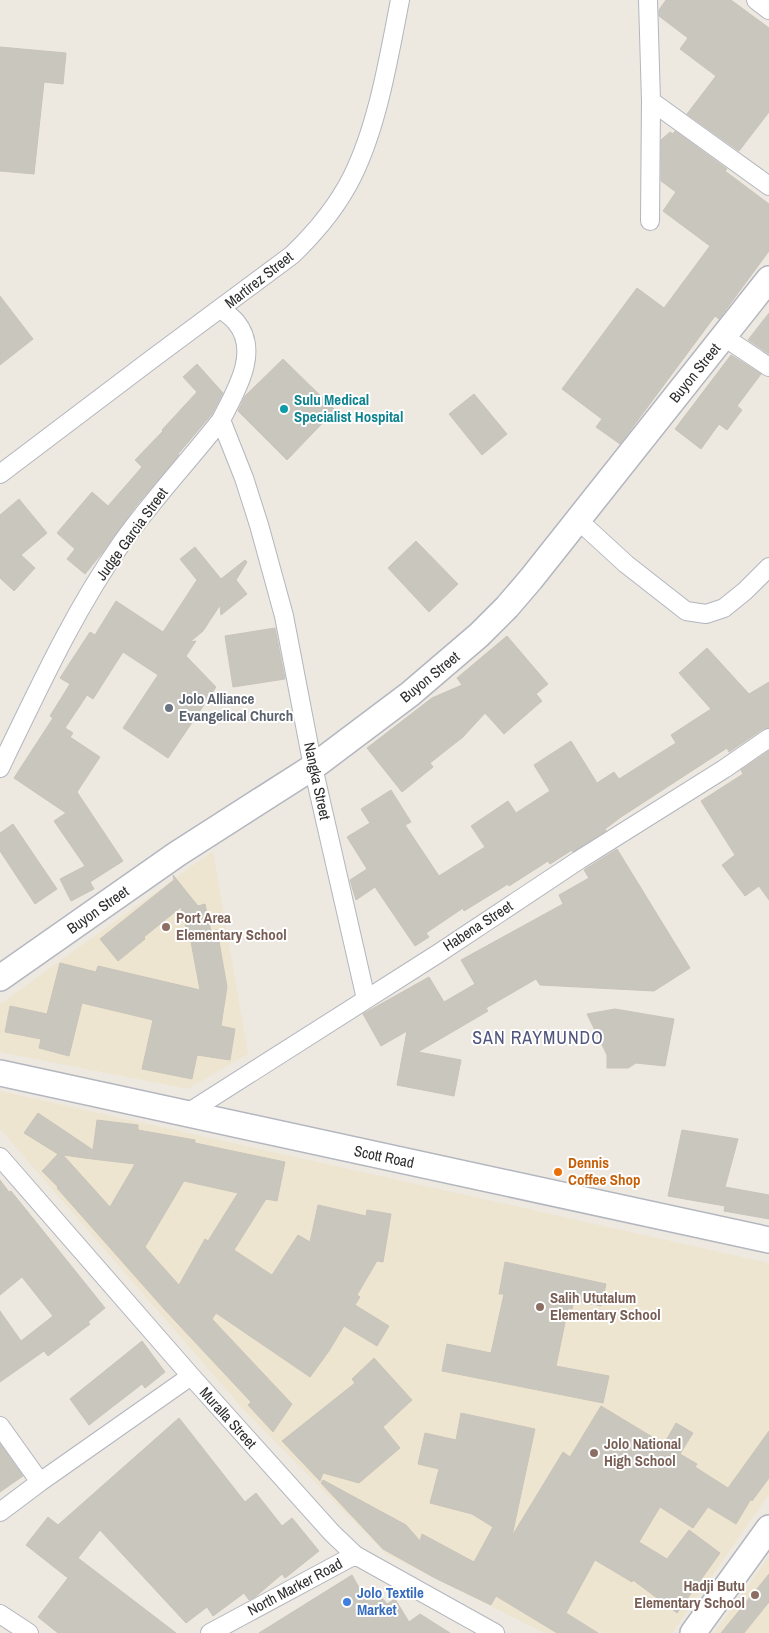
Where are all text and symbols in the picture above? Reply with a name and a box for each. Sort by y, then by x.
street label: Martirez Street [220,246,298,313]
street label: Buyon Street [664,338,726,407]
place label: Sulu Medical Specialist Hospital [294,389,403,427]
marker: Sulu Medical Specialist Hospital [278,403,290,415]
street label: Judge Garcia Street [91,483,173,584]
street label: Buyon Street [395,646,464,707]
place label: Jolo Alliance Evangelical Church [179,688,293,726]
marker: Jolo Alliance Evangelical Church [163,702,175,714]
street label: Nangka Street [299,740,336,822]
street label: Buyon Street [63,880,133,939]
street label: Habena Street [439,895,517,956]
place label: Port Area Elementary School [176,907,287,945]
marker: Port Area Elementary School [160,921,172,933]
district label: SAN RAYMUNDO [472,1025,604,1050]
street label: Scott Road [352,1140,416,1173]
place label: Dennis Coffee Shop [568,1152,640,1190]
marker: Dennis Coffee Shop [552,1166,564,1178]
place label: Salih Ututalum Elementary School [550,1287,661,1325]
marker: Salih Ututalum Elementary School [534,1301,546,1313]
street label: Muralla Street [195,1382,262,1454]
place label: Jolo National High School [604,1433,681,1471]
marker: Jolo National High School [588,1447,600,1459]
street label: North Marker Road [244,1553,346,1620]
place label: Hadji Butu Elementary School [634,1575,745,1613]
place label: Jolo Textile Market [357,1582,424,1620]
marker: Hadji Butu Elementary School [749,1589,761,1601]
marker: Jolo Textile Market [341,1596,353,1608]

